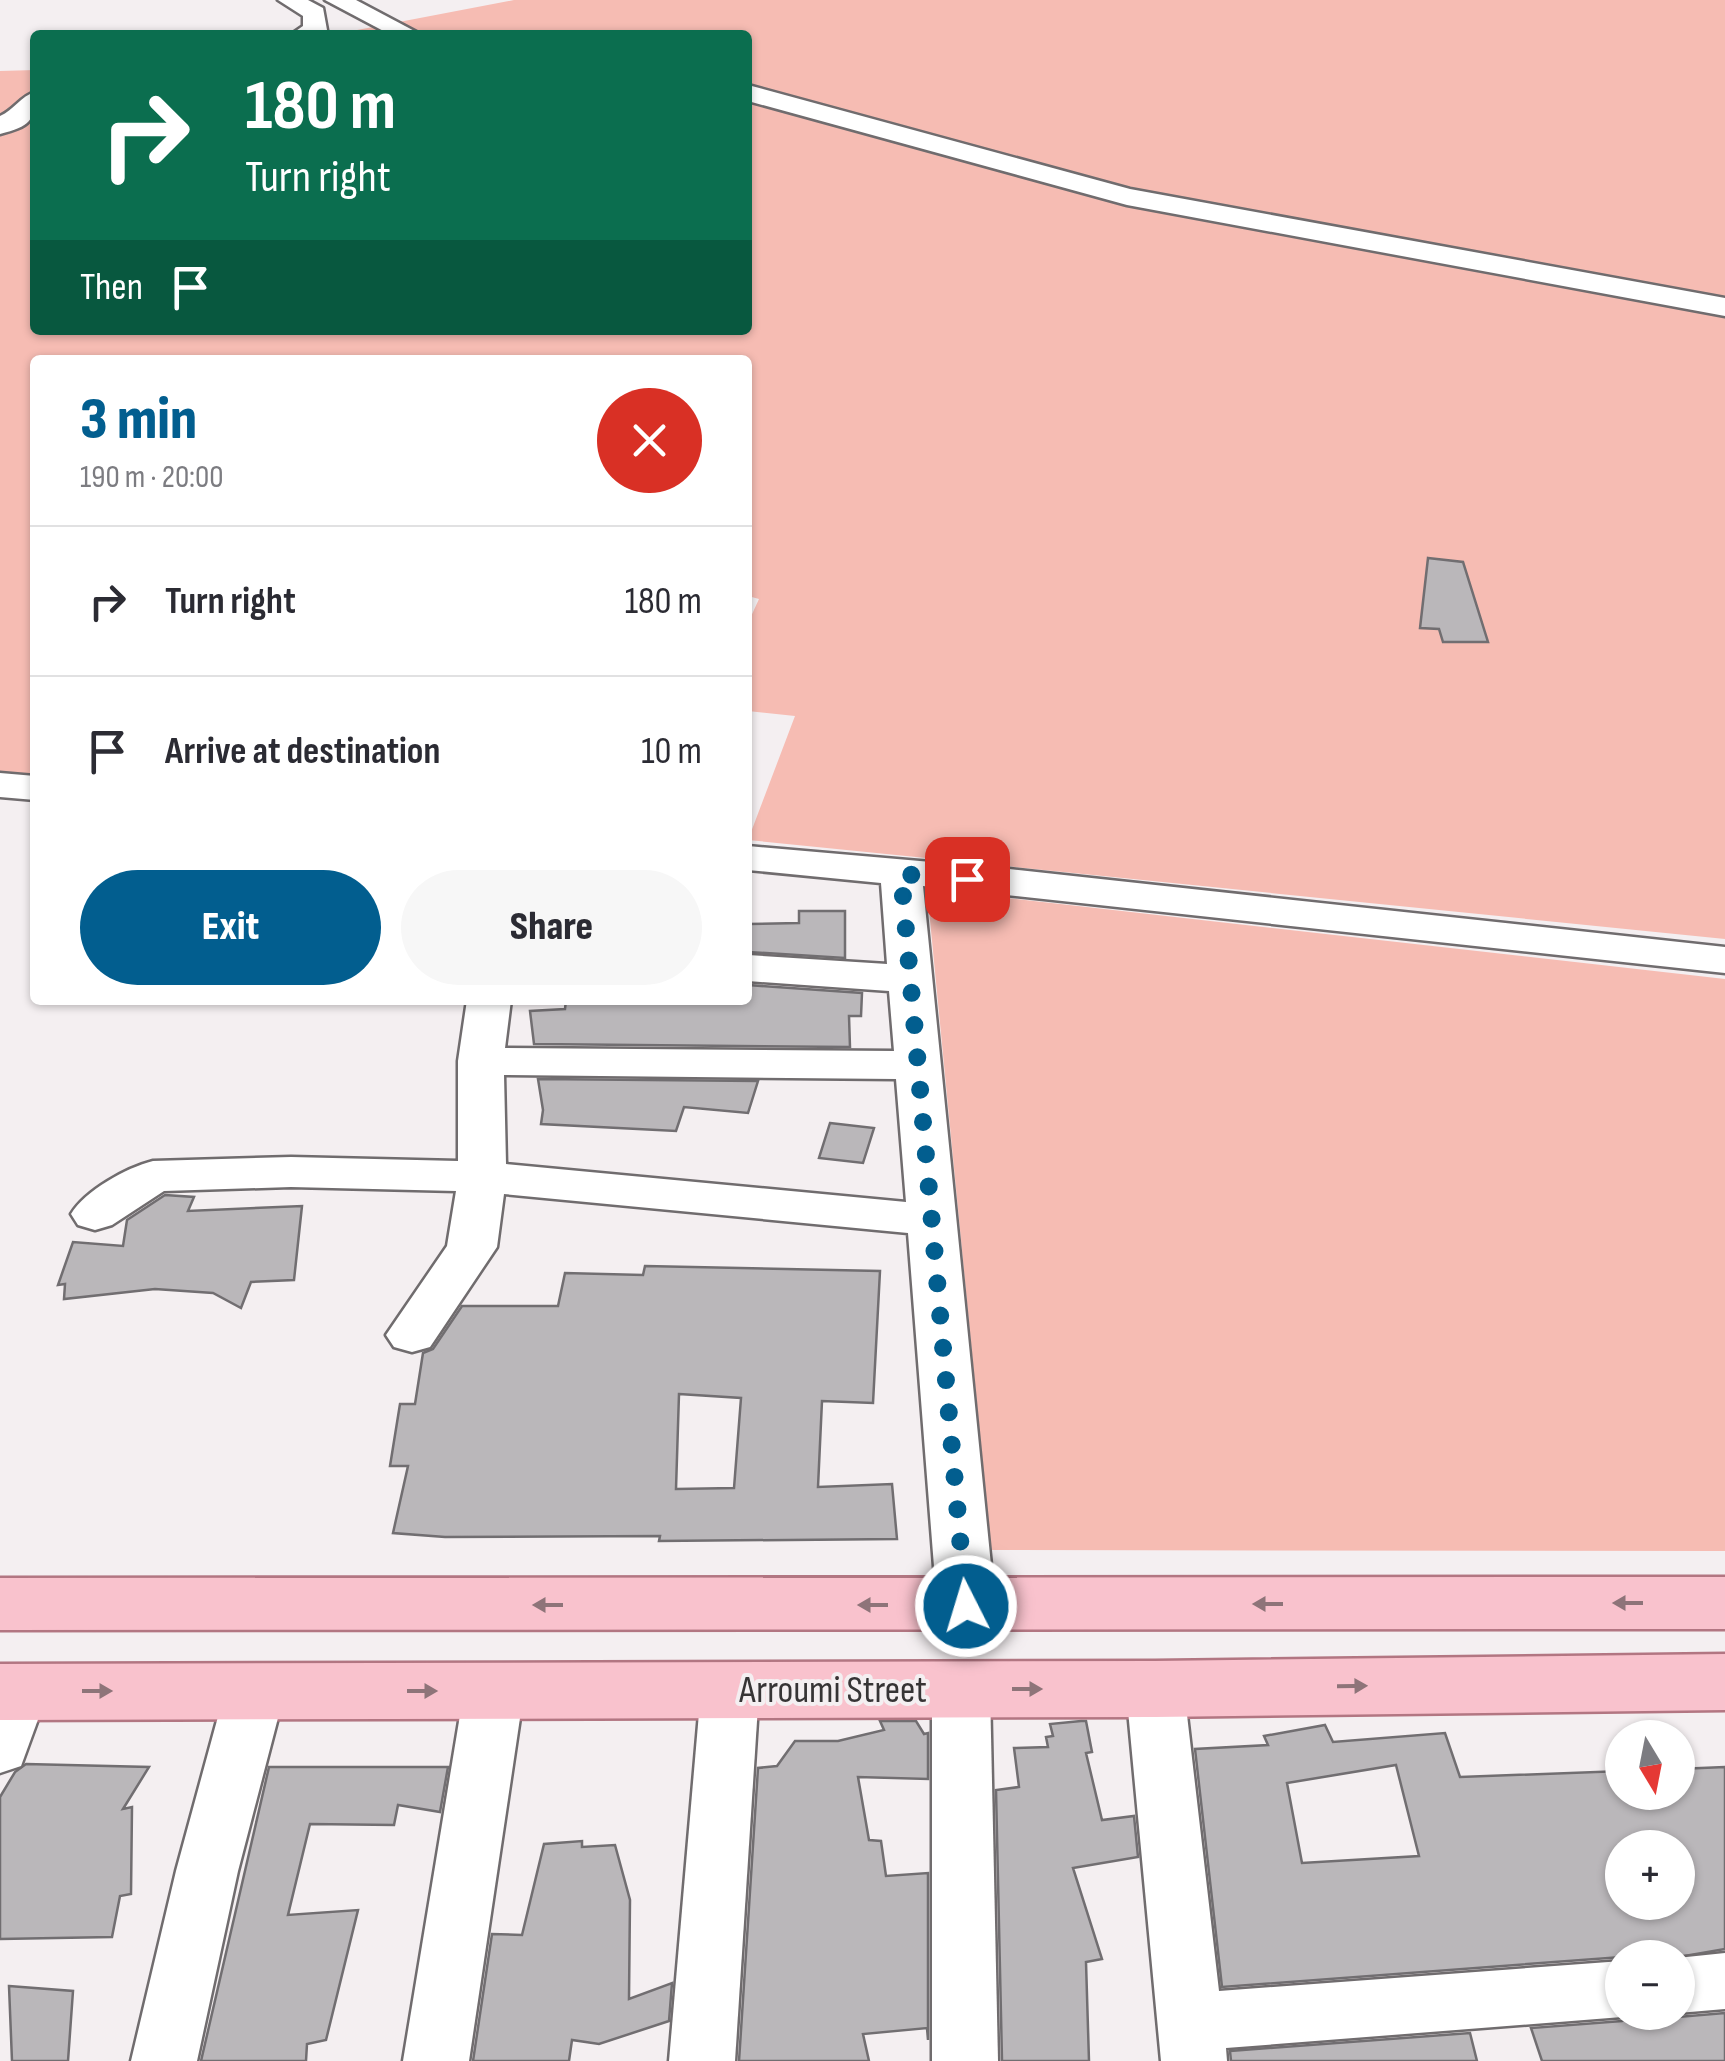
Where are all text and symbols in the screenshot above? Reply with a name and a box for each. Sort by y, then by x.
text: 180 m [245,65,396,149]
icon: right [80,70,210,200]
text: Turn right [245,150,391,205]
icon: arrive [163,260,218,315]
text: Then [80,265,143,310]
text: 3 min [80,384,197,456]
button: close [597,388,702,493]
text: 190 m · 20:00 [80,458,223,497]
icon: right [80,574,135,629]
text: Turn right [165,579,296,624]
text: 180 m [625,579,702,624]
icon: arrive [80,724,135,779]
text: Arrive at destination [165,729,440,774]
text: 10 m [641,729,702,774]
pin [925,837,1010,922]
icon: arrive [940,852,995,907]
button: Exit [80,870,381,985]
button: Share [401,870,702,985]
position arrow [914,1554,1018,1658]
one-way arrow [1611,1595,1643,1611]
one-way arrow [1251,1596,1283,1612]
one-way arrow [531,1597,563,1613]
one-way arrow [856,1597,888,1613]
street label: Arroumi Street [738,1668,927,1713]
one-way arrow [1337,1678,1369,1694]
one-way arrow [1012,1681,1044,1697]
one-way arrow [82,1683,114,1699]
one-way arrow [407,1683,439,1699]
north arrow [1605,1720,1695,1810]
map controls [1605,1720,1695,2030]
button: + [1605,1830,1695,1920]
button: − [1605,1940,1695,2030]

